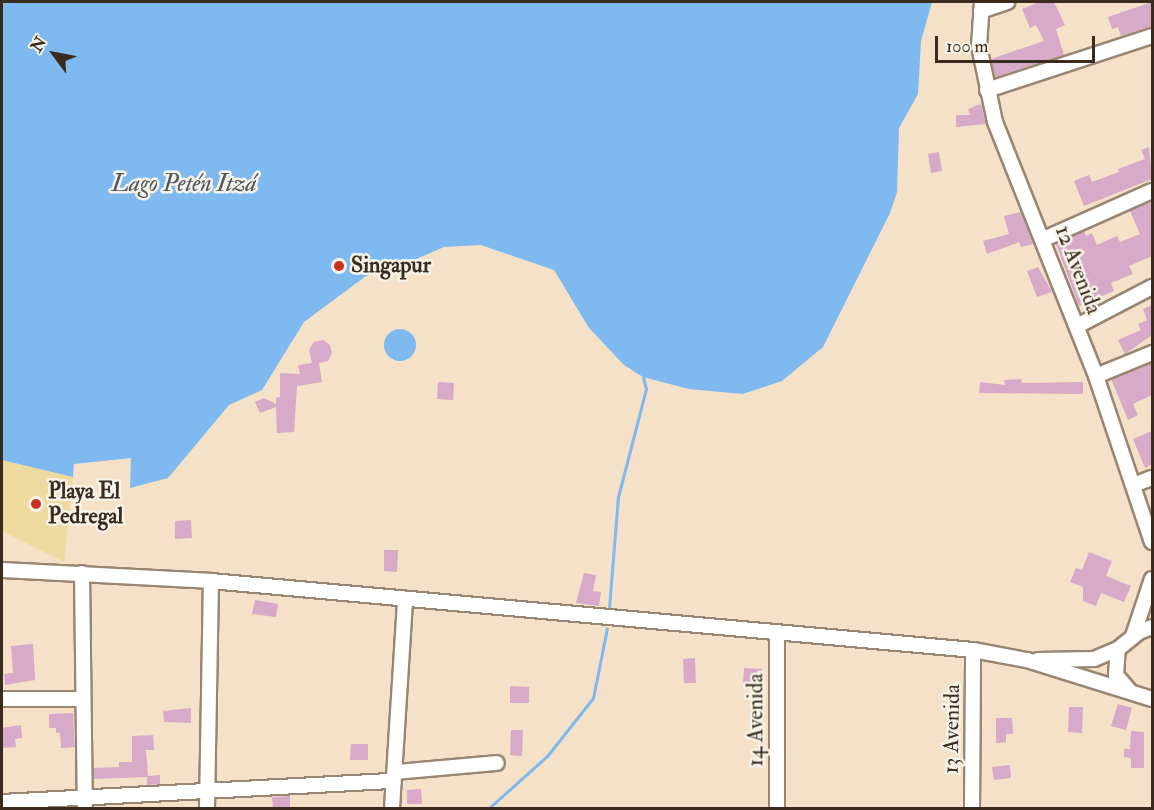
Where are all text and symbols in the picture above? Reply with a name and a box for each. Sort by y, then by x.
north arrow [24,24,84,84]
scale bar [938,24,1098,62]
text: N [26,33,51,56]
text: 100 m [946,35,989,58]
water label: Lago Petén Itzá [111,170,257,198]
street label: 12 Avenida [1049,222,1107,318]
place label: Singapur [351,253,431,279]
marker: Singapur [332,259,346,273]
place label: Playa El Pedregal [48,478,123,530]
marker: Playa El Pedregal [29,497,43,511]
street label: 14 Avenida [743,673,769,767]
street label: 13 Avenida [938,684,966,774]

